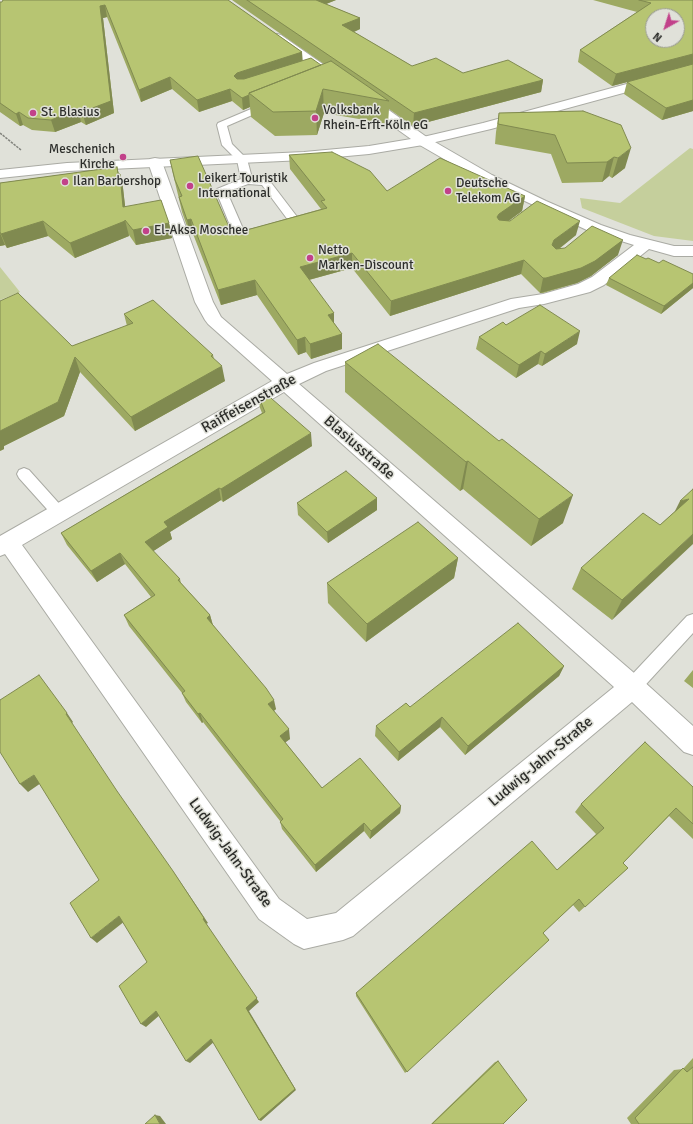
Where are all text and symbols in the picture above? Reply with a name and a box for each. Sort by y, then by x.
north arrow [645,8,685,48]
text: N [651,29,665,44]
place label: Volksbank Rhein-Erft-Köln eG [323,103,428,134]
place label: St. Blasius [41,105,99,121]
marker: St. Blasius [28,108,38,118]
marker: Volksbank Rhein-Erft-Köln eG [310,113,320,123]
place label: Meschenich Kirche [49,142,115,173]
marker: Meschenich Kirche [118,152,128,162]
place label: Leikert Touristik International [198,171,288,202]
place label: Ilan Barbershop [73,174,161,190]
place label: Deutsche Telekom AG [456,176,520,207]
marker: Ilan Barbershop [60,177,70,187]
marker: Leikert Touristik International [185,181,195,191]
marker: Deutsche Telekom AG [443,186,453,196]
place label: El-Aksa Moschee [154,223,248,239]
marker: El-Aksa Moschee [141,226,151,236]
place label: Netto Marken-Discount [318,243,413,274]
marker: Netto Marken-Discount [305,253,315,263]
street label: Raiffeisenstraße [198,371,300,437]
street label: Blasiusstraße [320,412,398,484]
street label: Ludwig-Jahn-Straße [485,713,597,811]
street label: Ludwig-Jahn-Straße [184,795,276,911]

